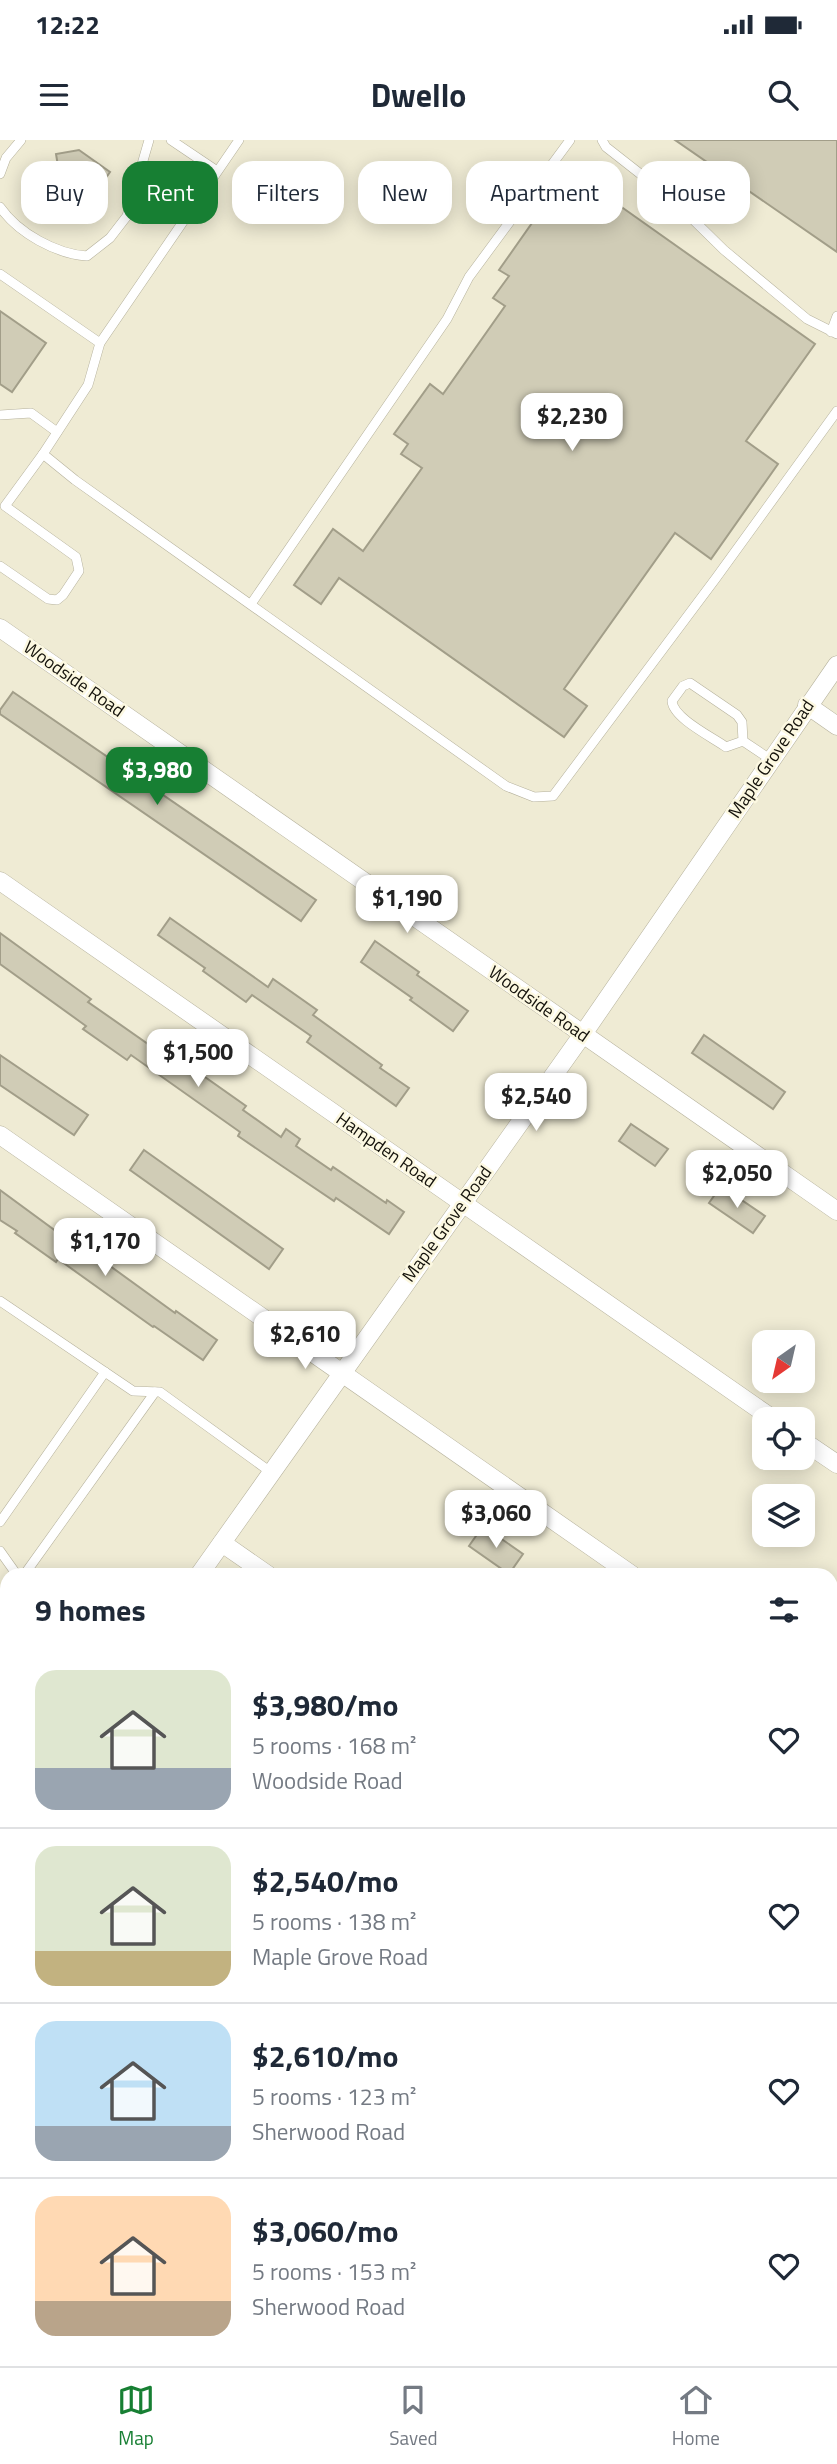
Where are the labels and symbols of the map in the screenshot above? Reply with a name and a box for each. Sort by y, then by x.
pin: $2,230 [515,394,629,453]
street label: Woodside Road [18,634,130,723]
street label: Maple Grove Road [721,694,820,823]
pin: $3,980 [100,748,214,807]
pin: $1,190 [350,876,464,935]
street label: Woodside Road [483,959,595,1048]
pin: $1,500 [141,1030,255,1089]
pin: $2,540 [479,1074,593,1133]
street label: Hampden Road [331,1105,442,1194]
pin: $2,050 [680,1150,794,1210]
street label: Maple Grove Road [395,1160,498,1287]
pin: $1,170 [48,1218,162,1278]
pin: $2,610 [248,1312,362,1371]
north arrow [752,1330,816,1393]
pin: $3,060 [439,1490,553,1550]

